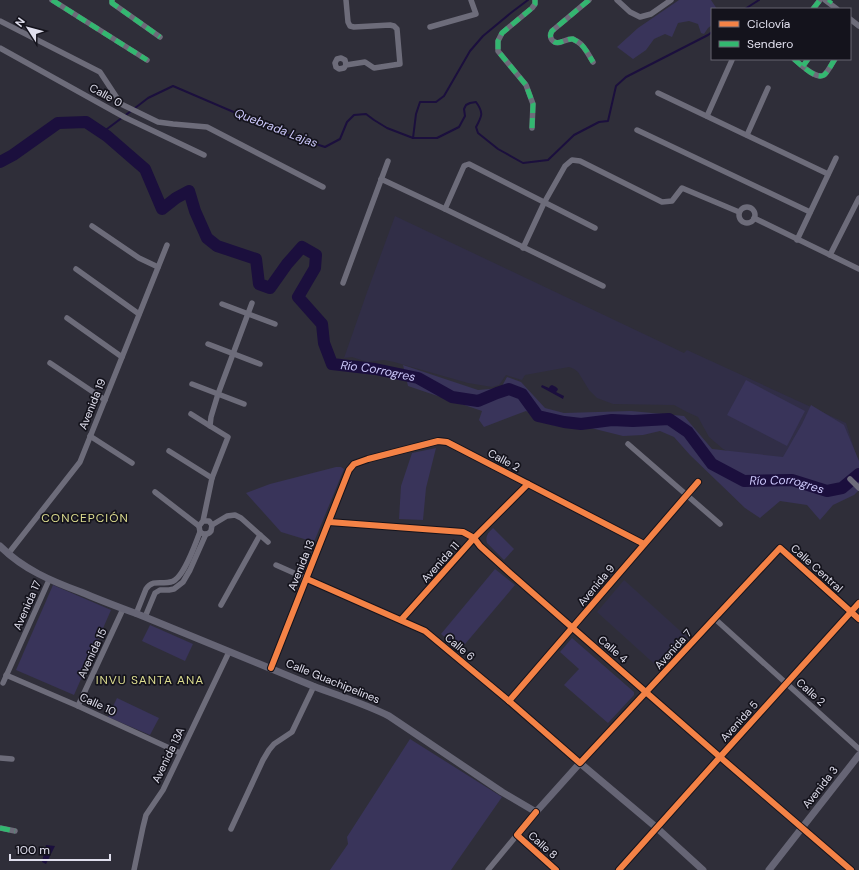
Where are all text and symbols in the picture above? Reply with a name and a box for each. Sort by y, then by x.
north arrow [8,8,48,48]
legend [711,8,851,60]
text: N [12,15,28,29]
text: Ciclovía [747,16,790,32]
text: Sendero [747,36,793,52]
street label: Calle 0 [87,80,125,110]
water label: Quebrada Lajas [232,105,320,151]
water label: Río Corrogres [340,357,417,385]
street label: Avenida 19 [75,376,109,431]
street label: Calle 2 [486,446,522,474]
water label: Río Corrogres [749,472,826,498]
district label: CONCEPCIÓN [41,510,129,526]
street label: Avenida 13 [285,538,317,592]
street label: Avenida 11 [418,539,462,585]
street label: Calle Central [788,541,846,595]
street label: Avenida 9 [575,561,618,609]
street label: Avenida 17 [10,578,44,632]
street label: Avenida 15 [74,626,110,680]
street label: Avenida 7 [651,626,695,672]
street label: Calle 6 [442,630,478,664]
street label: Calle 4 [595,632,631,666]
street label: Calle Guachipelines [284,656,382,706]
district label: INVU SANTA ANA [96,672,204,688]
street label: Calle 2 [794,675,828,709]
street label: Calle 10 [77,689,119,719]
street label: Avenida 5 [717,698,761,744]
street label: Avenida 13A [149,725,187,785]
street label: Avenida 3 [799,763,841,811]
street label: Calle 8 [525,828,561,862]
scale bar [10,836,110,862]
text: 100 m [16,842,50,858]

